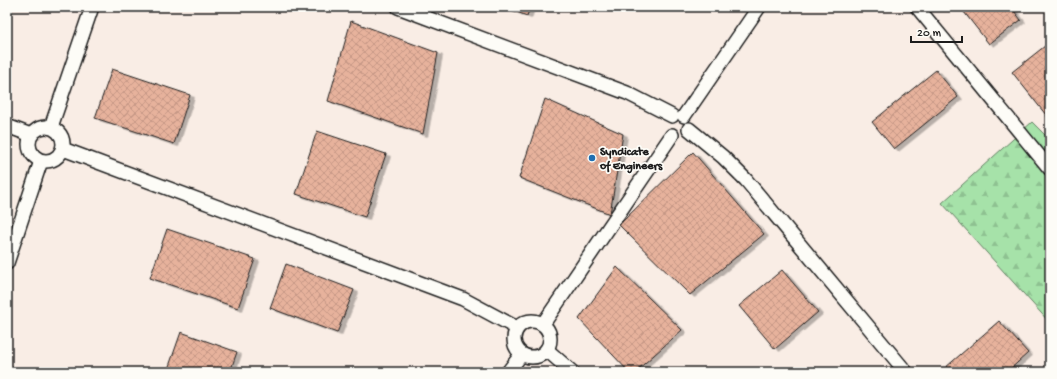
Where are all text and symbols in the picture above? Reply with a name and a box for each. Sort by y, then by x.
scale bar [911,18,962,44]
text: 20 m [917,27,942,41]
place label: Syndicate of Engineers [599,146,663,174]
marker: Syndicate of Engineers [587,153,597,163]

